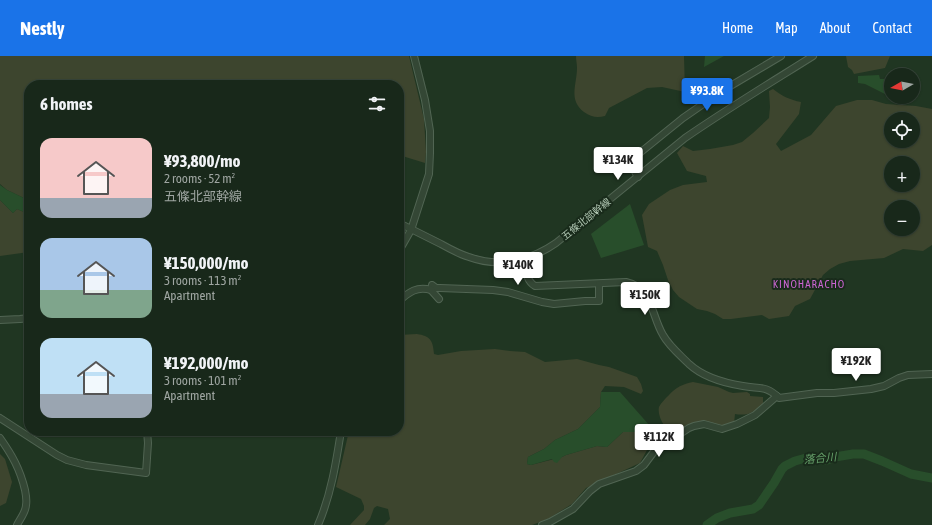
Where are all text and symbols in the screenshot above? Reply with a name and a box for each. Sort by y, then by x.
text: Nestly [20,17,65,39]
text: Home [722,20,753,36]
text: Map [775,20,798,36]
text: About [820,20,851,36]
text: Contact [873,20,912,36]
north arrow [884,68,920,104]
map controls [884,68,920,236]
pin: ¥93.8K [674,78,740,112]
text: ¥93.8K [691,83,723,98]
icon: filters [366,93,388,115]
text: 6 homes [40,94,93,114]
button: locate [884,112,920,148]
pin: ¥134K [590,147,646,181]
text: ¥93,800/mo [164,151,241,171]
text: ¥134K [603,152,633,167]
icon: home [72,154,120,202]
button: + [884,156,920,192]
text: 2 rooms · 52 m² [164,171,235,186]
text: 五條北部幹線 [164,189,242,204]
street label: 五條北部幹線 [559,196,613,242]
button: − [884,200,920,236]
pin: ¥140K [490,252,546,286]
text: ¥150,000/mo [164,253,249,273]
icon: home [72,254,120,302]
text: ¥140K [503,257,533,272]
text: 3 rooms · 113 m² [164,273,241,288]
district label: KINOHARACHO [773,278,845,290]
pin: ¥150K [617,282,673,316]
text: ¥150K [630,287,660,302]
text: Apartment [164,288,215,303]
pin: ¥192K [828,348,884,382]
text: ¥192,000/mo [164,353,249,373]
text: ¥192K [841,353,871,368]
icon: home [72,354,120,402]
text: 3 rooms · 101 m² [164,373,241,388]
text: Apartment [164,388,215,403]
pin: ¥112K [631,424,687,458]
text: ¥112K [644,429,674,444]
water label: 落合川 [803,450,838,465]

